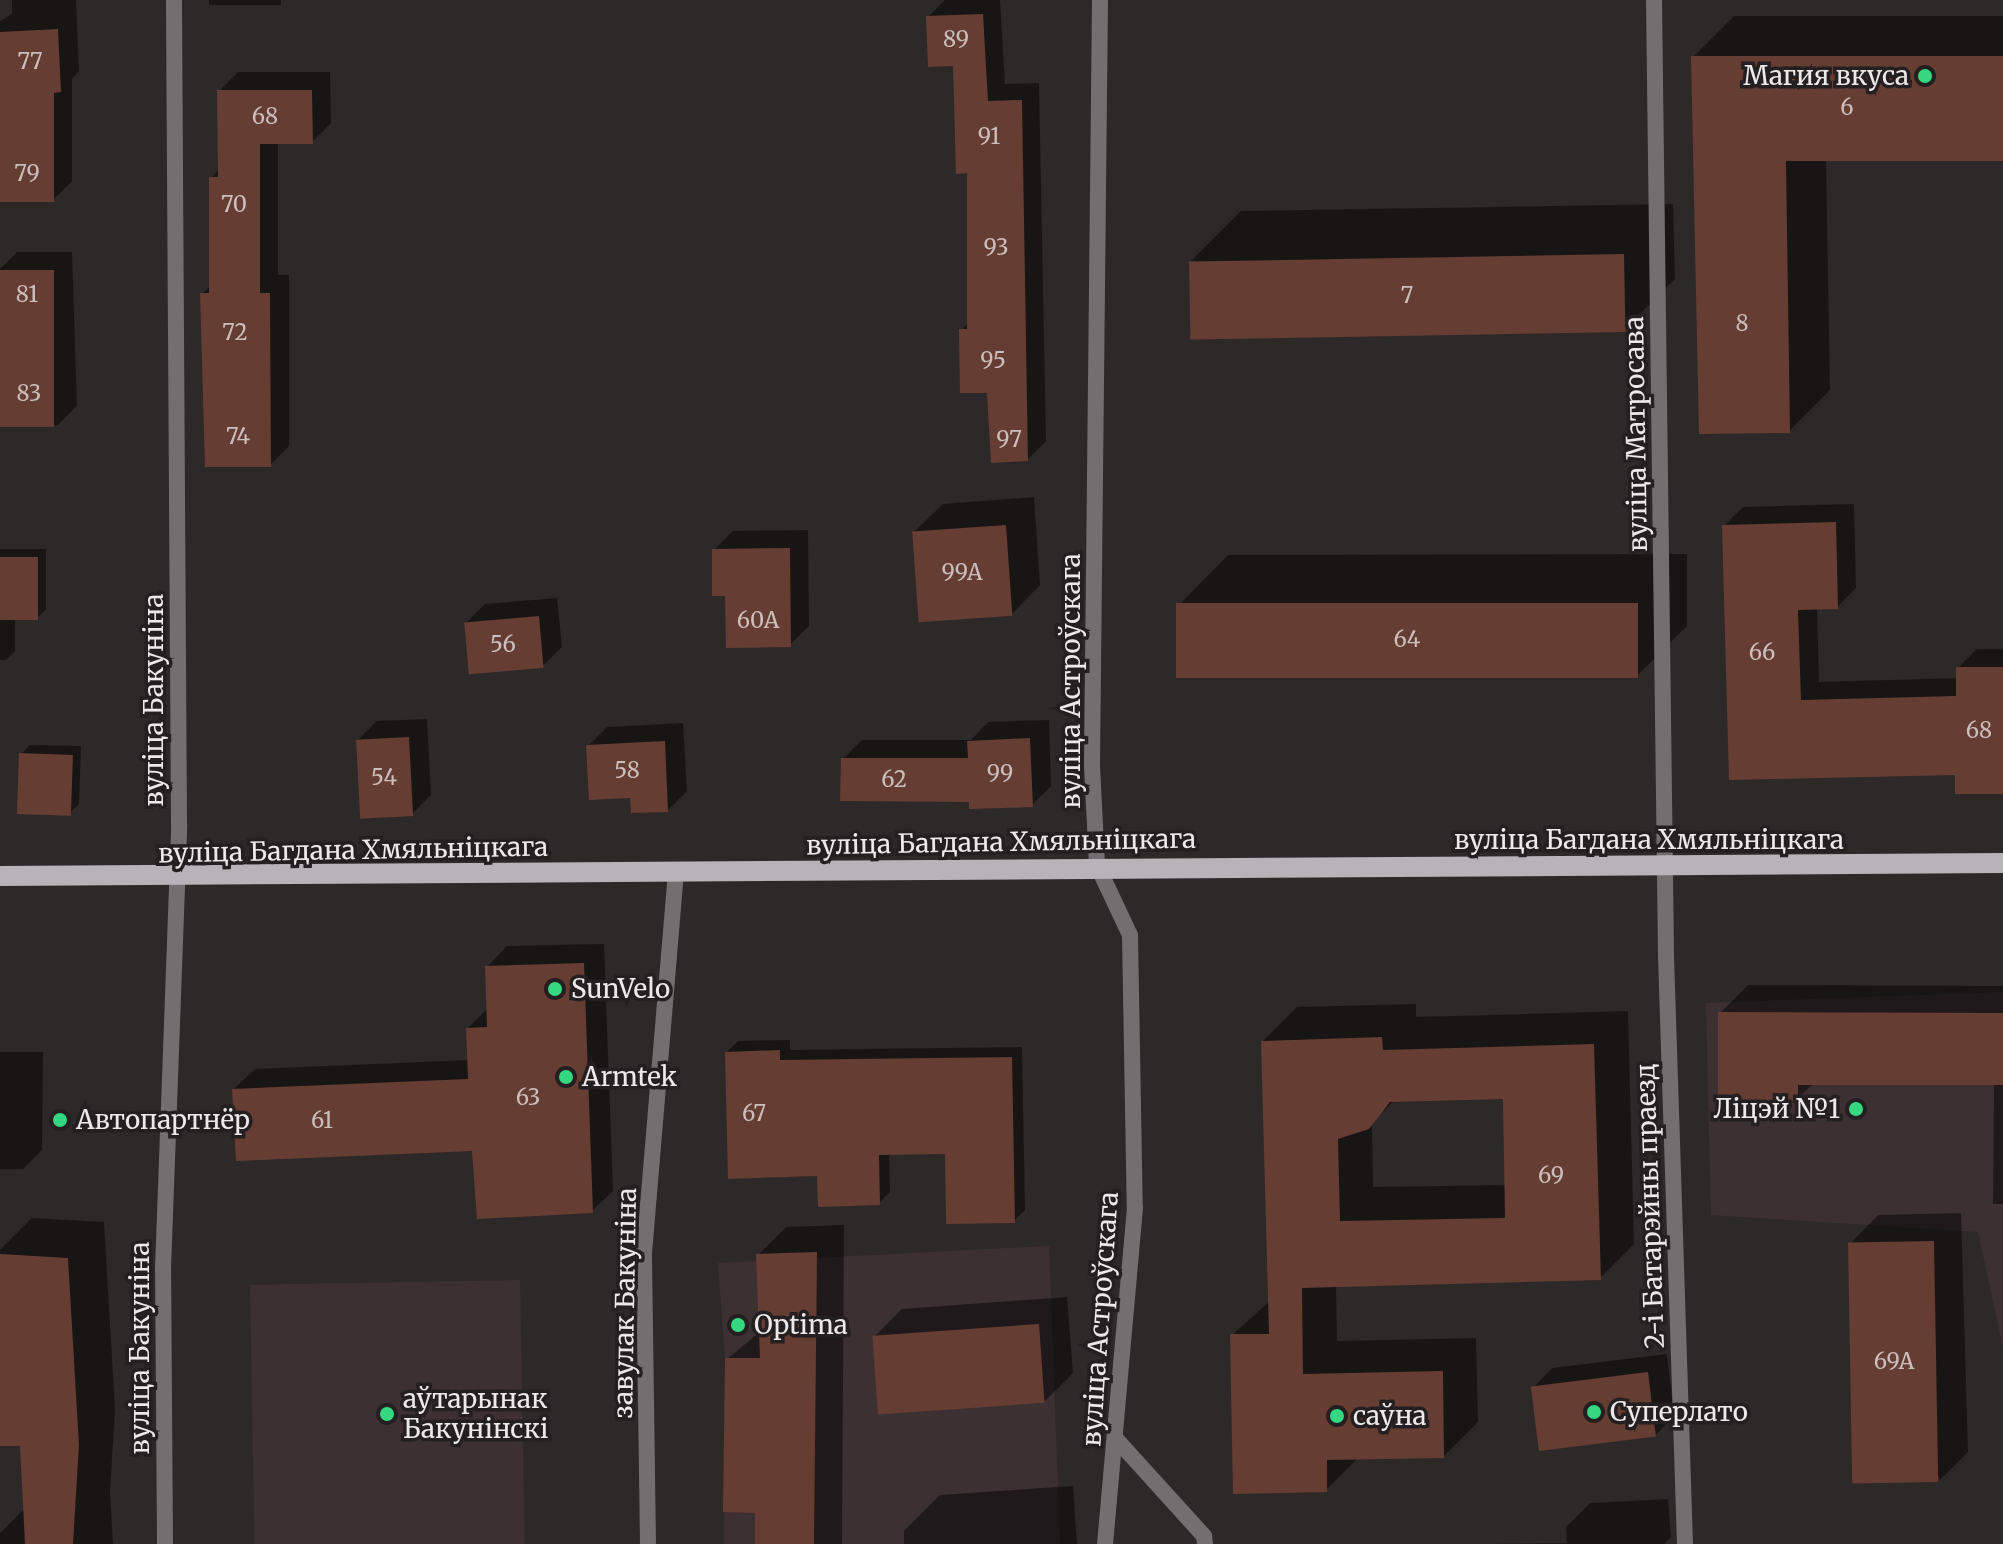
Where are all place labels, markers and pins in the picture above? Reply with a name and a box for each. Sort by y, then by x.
place label: Магия вкуса [1743,60,1909,92]
marker: Магия вкуса [1916,67,1934,85]
place label: SunVelo [571,973,670,1005]
marker: SunVelo [546,980,564,998]
place label: Armtek [582,1061,677,1093]
marker: Armtek [557,1068,575,1086]
place label: Ліцэй №1 [1714,1093,1840,1125]
marker: Ліцэй №1 [1847,1100,1865,1118]
place label: Автопартнёр [76,1104,250,1136]
marker: Автопартнёр [51,1111,69,1129]
place label: Optima [754,1309,848,1341]
marker: Optima [729,1316,747,1334]
place label: аўтарынак Бакунінскі [403,1383,548,1444]
place label: Суперлато [1610,1396,1748,1428]
place label: саўна [1353,1400,1426,1432]
marker: Суперлато [1585,1403,1603,1421]
marker: аўтарынак Бакунінскі [378,1405,396,1423]
marker: саўна [1328,1407,1346,1425]

